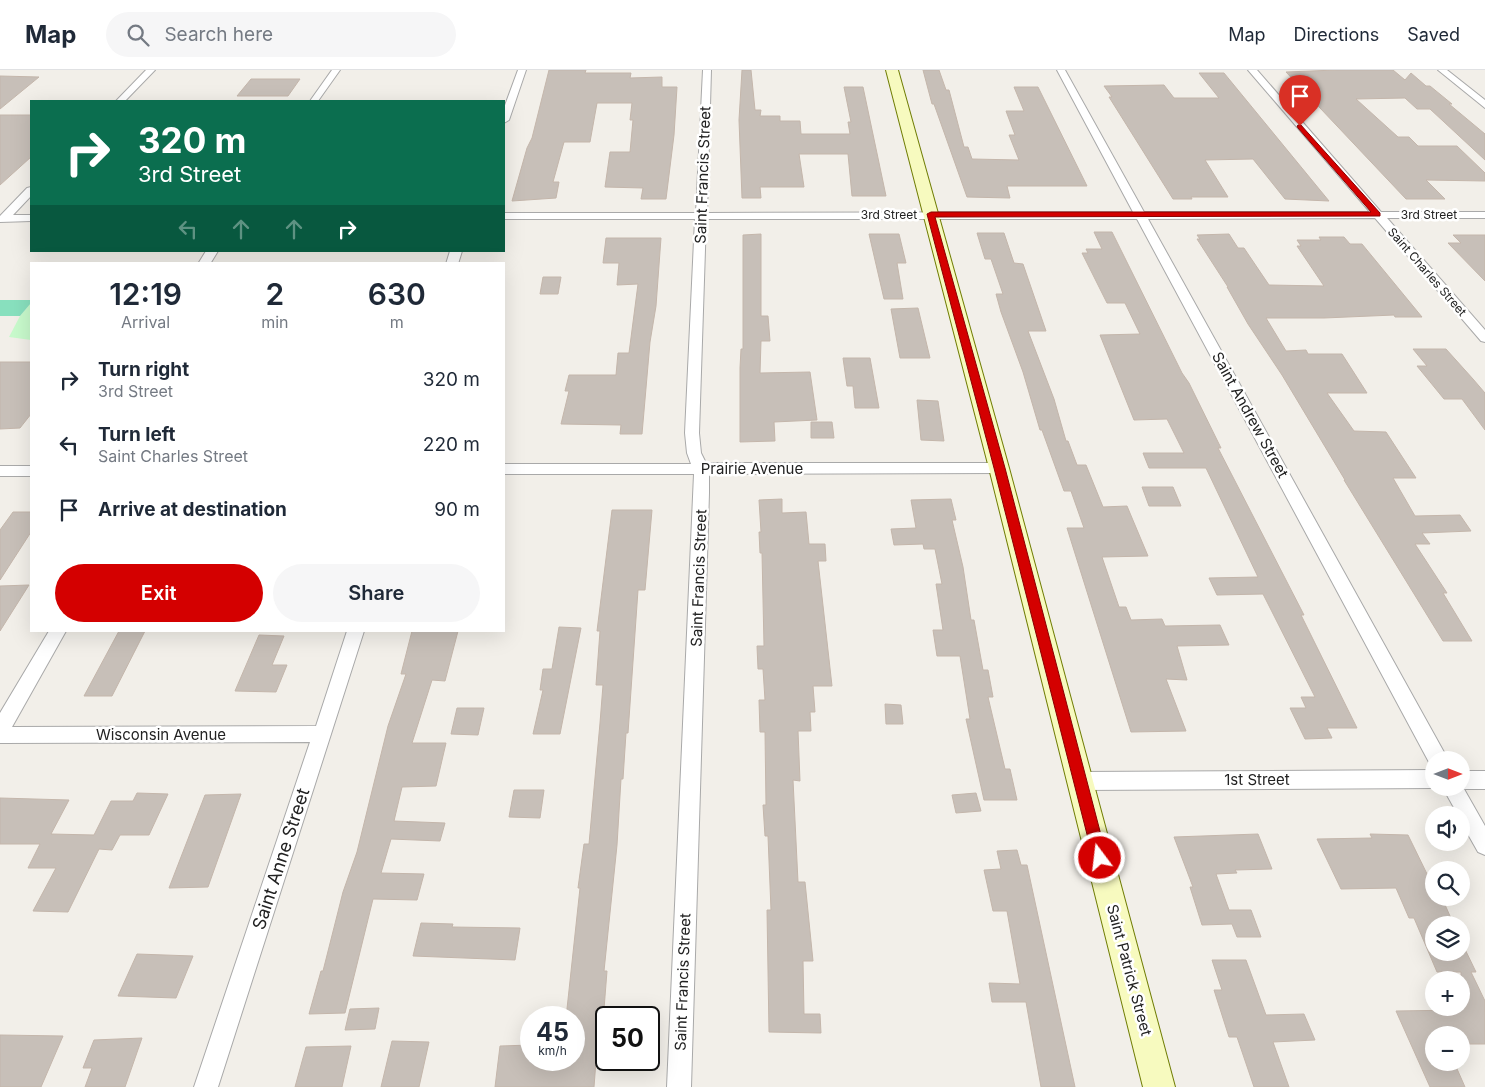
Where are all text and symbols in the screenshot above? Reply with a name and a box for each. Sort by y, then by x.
search box [106,12,456,57]
text: Map [25,20,76,49]
icon: search [124,21,152,49]
text: Search here [164,23,273,46]
text: Map [1228,24,1266,45]
text: Directions [1294,24,1379,45]
text: Saved [1407,24,1460,45]
pin [1279,75,1321,126]
icon: arrive [1286,82,1314,110]
street label: Saint Francis Street [691,106,714,244]
text: 320 m [138,119,246,161]
icon: right [55,120,120,185]
text: 3rd Street [138,161,241,187]
street label: 3rd Street [861,207,917,222]
street label: 3rd Street [1401,207,1457,222]
icon: left [174,215,202,243]
icon: ahead [227,215,255,243]
icon: ahead [280,215,308,243]
icon: right [333,215,361,243]
street label: Saint Charles Street [1385,224,1470,319]
text: 12:19 [109,276,182,312]
text: 2 [266,276,284,312]
text: 630 [368,276,426,312]
text: Arrival [121,312,170,332]
text: min [261,312,289,332]
text: m [390,312,404,332]
street label: Saint Andrew Street [1208,349,1293,481]
text: Turn right [98,358,189,381]
icon: right [55,366,83,394]
text: 320 m [423,368,480,391]
text: 3rd Street [98,381,173,401]
text: Turn left [98,423,176,446]
icon: left [55,431,83,459]
text: 220 m [423,433,480,456]
text: Saint Charles Street [98,446,248,466]
street label: Prairie Avenue [701,459,803,478]
icon: arrive [55,496,83,524]
text: Arrive at destination [98,498,287,521]
text: 90 m [434,498,480,521]
street label: Saint Francis Street [687,509,710,647]
button: Exit [55,564,263,622]
button: Share [273,564,480,622]
street label: Wisconsin Avenue [96,725,226,744]
north arrow [1425,751,1470,796]
map controls [1425,751,1470,1071]
street label: 1st Street [1224,770,1290,789]
street label: Saint Anne Street [248,785,313,932]
button: sound [1425,806,1470,851]
position arrow [1073,831,1125,883]
button: search [1425,861,1470,906]
street label: Saint Patrick Street [1103,902,1156,1038]
street label: Saint Francis Street [671,913,694,1051]
button: layers [1425,916,1470,961]
button: + [1425,971,1470,1016]
speed limit sign: 50 [595,1006,660,1071]
text: 45 [536,1017,569,1047]
button: − [1425,1026,1470,1071]
text: km/h [538,1043,567,1058]

